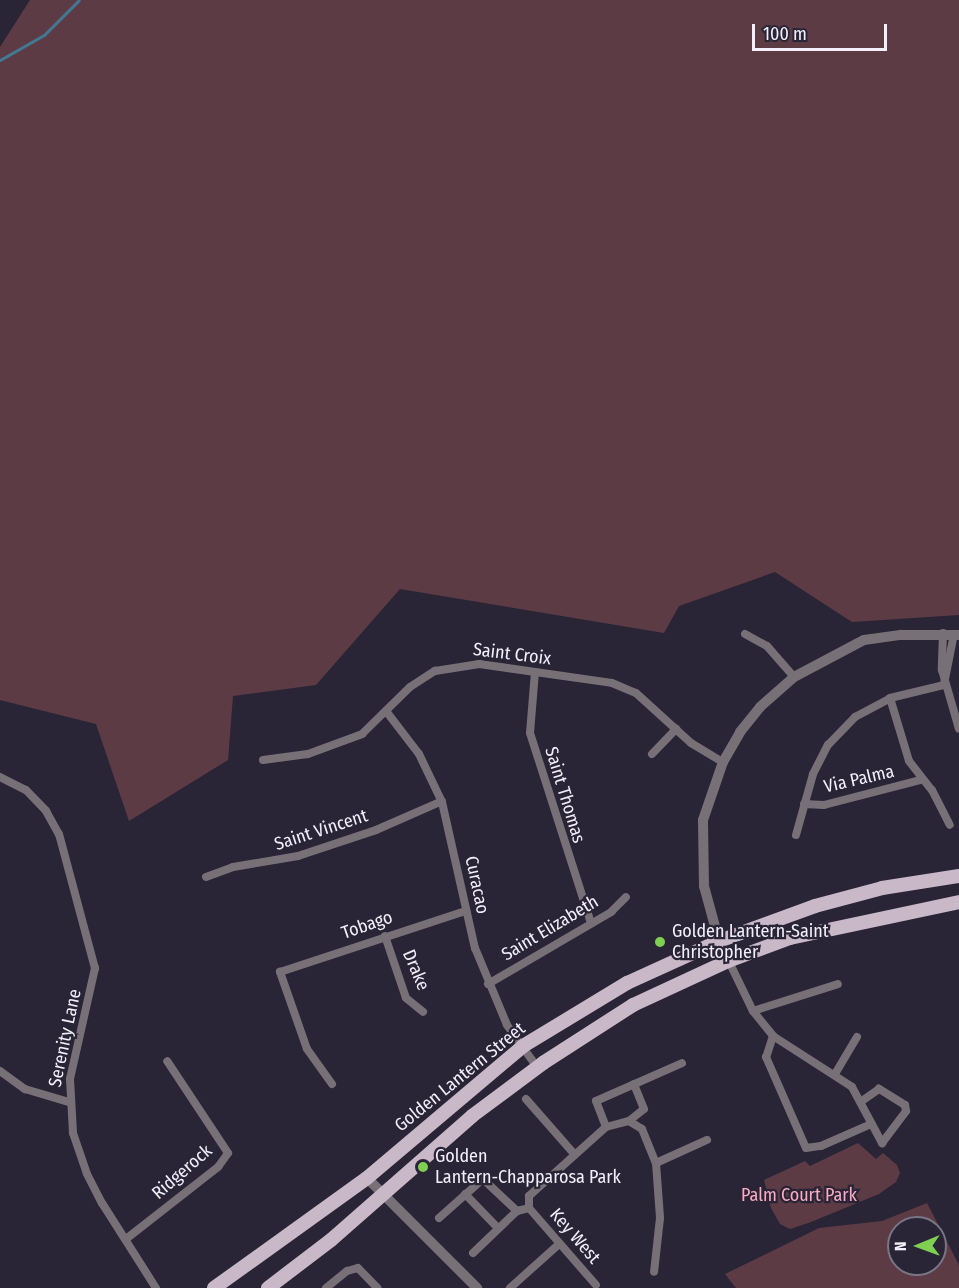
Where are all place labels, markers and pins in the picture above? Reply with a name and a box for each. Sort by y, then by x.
place label: Golden Lantern-Saint Christopher [672,921,829,964]
marker: Golden Lantern-Saint Christopher [653,935,667,949]
place label: Golden Lantern-Chapparosa Park [435,1146,621,1188]
marker: Golden Lantern-Chapparosa Park [416,1160,430,1174]

